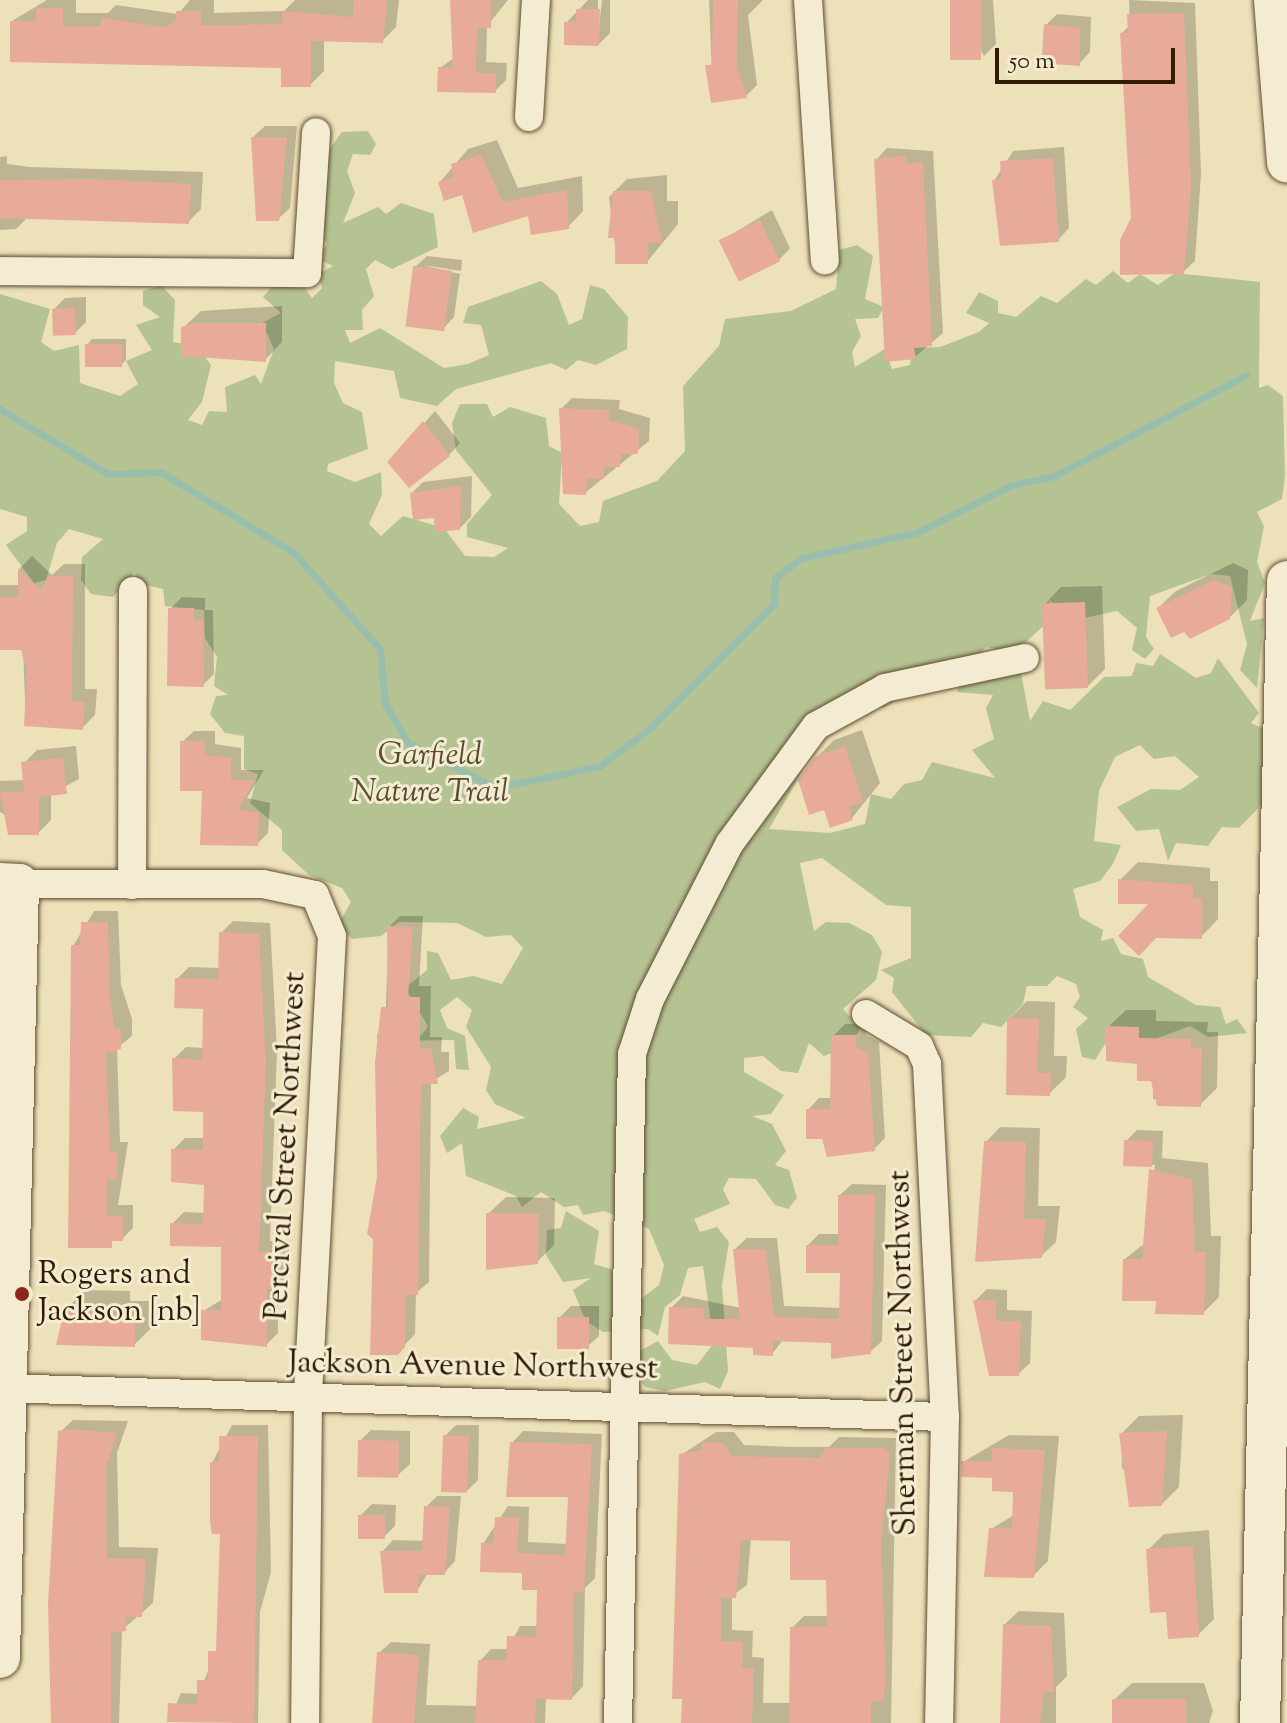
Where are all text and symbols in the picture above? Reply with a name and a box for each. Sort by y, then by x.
scale bar [999,32,1179,82]
text: 50 m [1009,45,1055,79]
park label: Garfield Nature Trail [351,738,509,813]
street label: Percival Street Northwest [259,971,315,1321]
street label: Sherman Street Northwest [882,1170,926,1536]
place label: Rogers and Jackson [nb] [38,1257,200,1332]
marker: Rogers and Jackson [nb] [13,1285,31,1303]
street label: Jackson Avenue Northwest [288,1345,658,1389]

